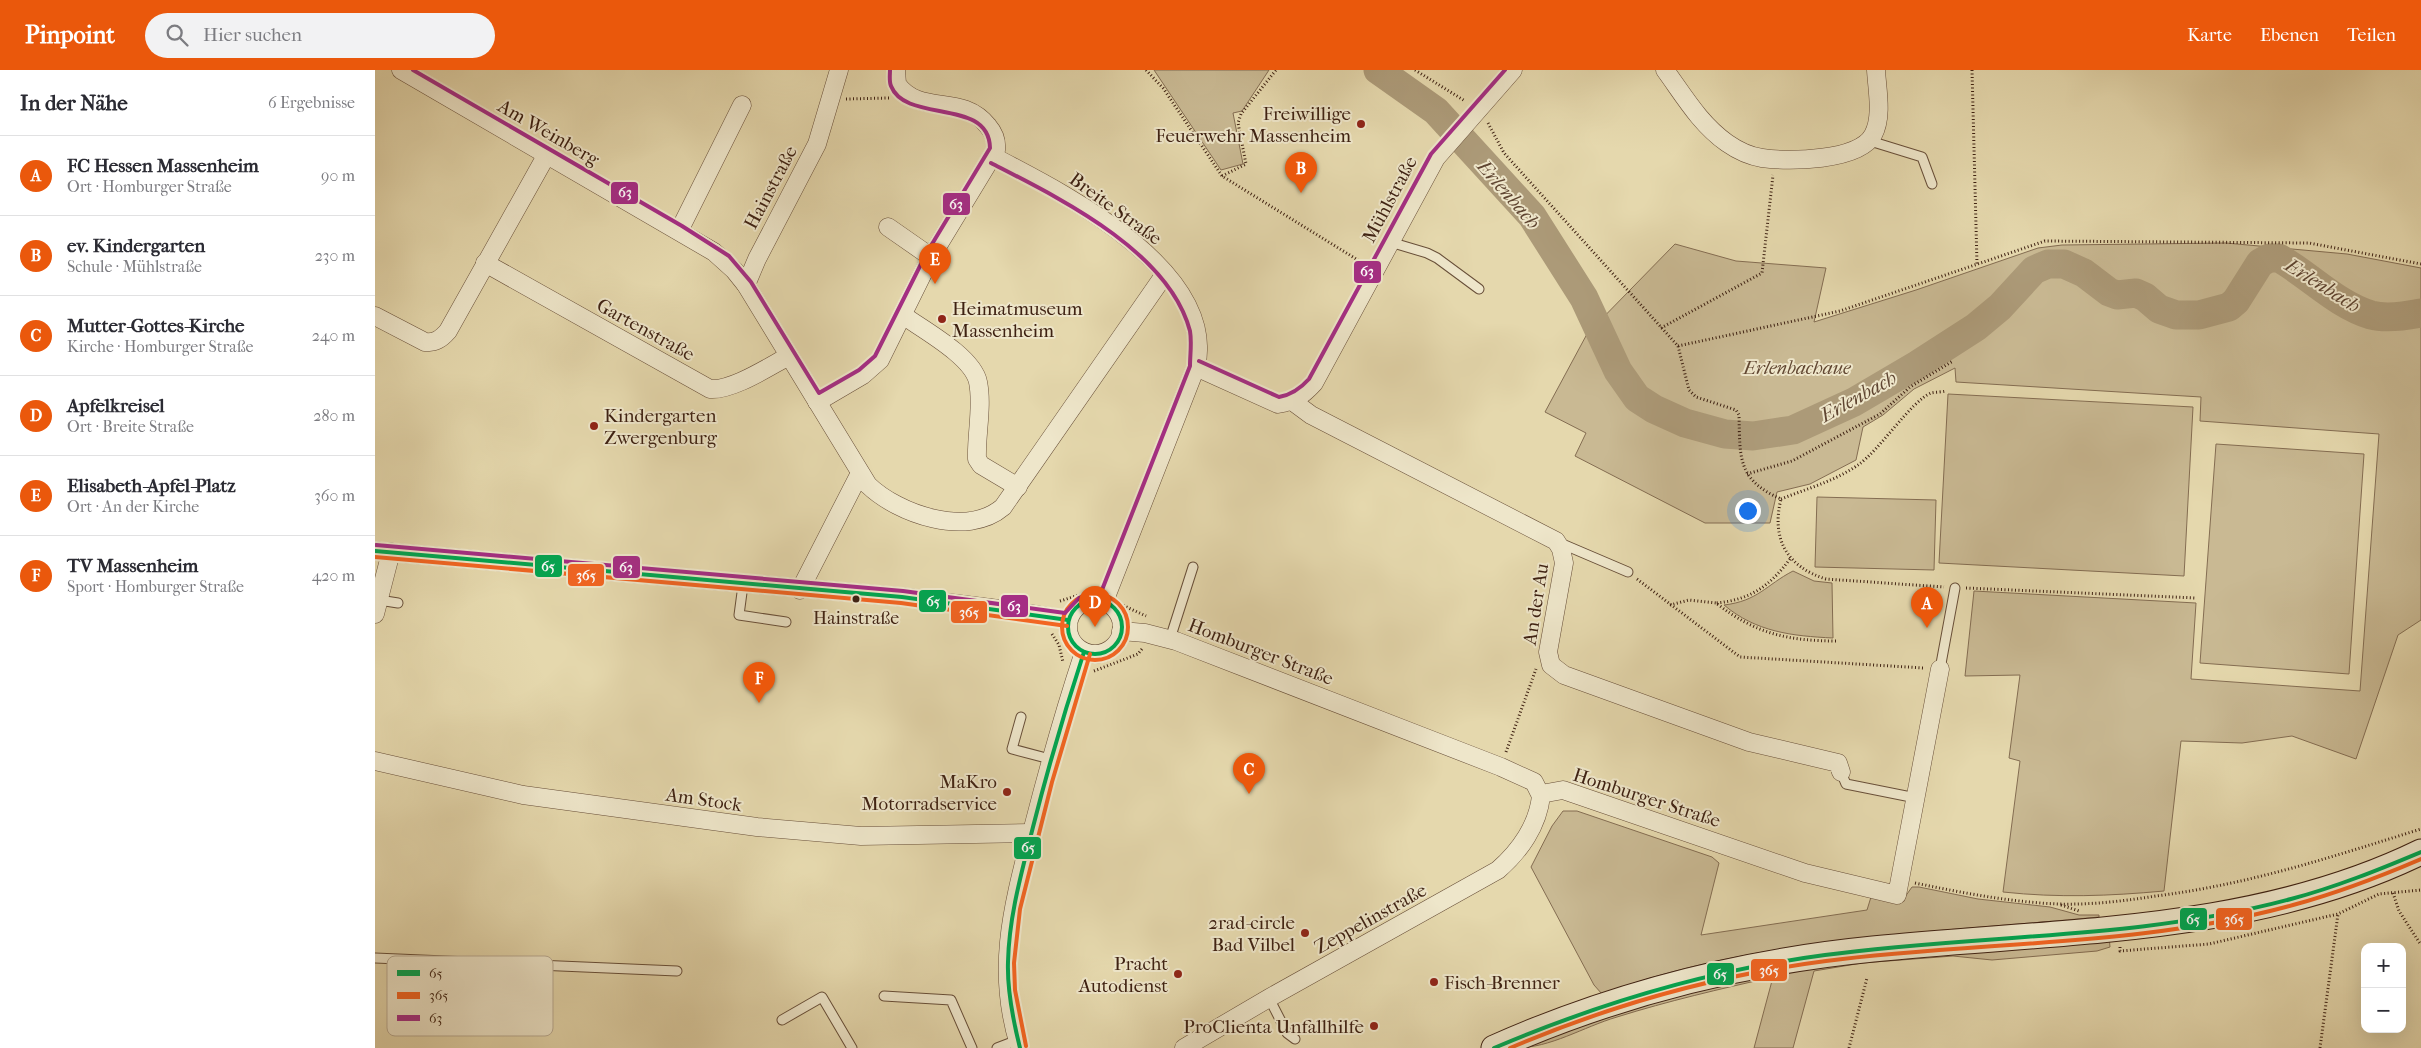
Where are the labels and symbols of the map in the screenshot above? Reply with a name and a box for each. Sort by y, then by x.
street label: Am Weinberg [493,95,604,171]
place label: Freiwillige Feuerwehr Massenheim [1155,103,1351,147]
marker: Freiwillige Feuerwehr Massenheim [1355,118,1367,130]
street label: Hainstraße [740,142,802,233]
pin: B [1285,152,1317,193]
street label: Mühlstraße [1358,153,1422,246]
water label: Erlenbach [1472,154,1545,233]
street label: Breite Straße [1065,168,1166,250]
line badge: 63 [610,181,639,205]
text: 63 [618,184,632,201]
line badge: 63 [942,192,971,216]
text: 63 [949,196,963,213]
pin: E [919,243,951,284]
water label: Erlenbach [2280,253,2364,317]
line badge: 63 [1353,260,1382,284]
text: 63 [1360,263,1374,280]
street label: Gartenstraße [593,294,698,366]
place label: Heimatmuseum Massenheim [952,298,1083,342]
marker: Heimatmuseum Massenheim [936,313,948,325]
park label: Erlenbachaue [1742,357,1852,379]
water label: Erlenbach [1815,366,1900,427]
place label: Kindergarten Zwergenburg [604,405,718,449]
marker: Kindergarten Zwergenburg [588,420,600,432]
your location [1735,498,1761,524]
line badge: 65 [534,554,563,578]
line badge: 63 [612,555,641,579]
text: 65 [541,558,555,575]
text: 63 [619,559,633,576]
street label: An der Au [1519,562,1553,647]
line badge: 365 [567,563,605,587]
text: 365 [576,567,596,584]
pin: D [1079,586,1111,627]
pin: A [1911,587,1943,628]
line badge: 65 [918,589,947,613]
text: 65 [926,593,940,610]
marker: Hainstraße [851,594,861,604]
line badge: 63 [1000,594,1029,618]
text: 63 [1007,598,1021,615]
line badge: 365 [950,600,988,624]
text: 365 [959,604,979,621]
place label: Hainstraße [813,608,899,629]
street label: Homburger Straße [1185,614,1336,690]
pin: F [743,662,775,703]
pin: C [1233,753,1265,794]
street label: Homburger Straße [1570,764,1723,832]
place label: MaKro Motorradservice [861,771,997,815]
street label: Am Stock [663,784,743,816]
marker: MaKro Motorradservice [1001,786,1013,798]
line badge: 65 [1013,836,1042,860]
text: 65 [1021,839,1035,856]
street label: Zeppelinstraße [1311,879,1430,959]
line badge: 65 [2179,907,2208,931]
line badge: 365 [2215,907,2253,931]
text: 65 [2186,911,2200,928]
text: 365 [2224,911,2244,928]
place label: 2rad-circle Bad Vilbel [1208,912,1295,956]
marker: 2rad-circle Bad Vilbel [1299,927,1311,939]
place label: Pracht Autodienst [1078,953,1168,997]
legend [387,956,553,1036]
line badge: 365 [1750,958,1788,982]
line badge: 65 [1706,962,1735,986]
text: 365 [1759,962,1779,979]
text: 65 [429,965,443,982]
text: 65 [1713,966,1727,983]
marker: Pracht Autodienst [1172,968,1184,980]
place label: Fisch-Brenner [1444,972,1561,994]
marker: Fisch-Brenner [1428,976,1440,988]
text: 365 [429,987,448,1004]
text: 63 [429,1010,442,1027]
place label: ProClienta Unfallhilfe [1183,1016,1364,1038]
marker: ProClienta Unfallhilfe [1368,1020,1380,1032]

